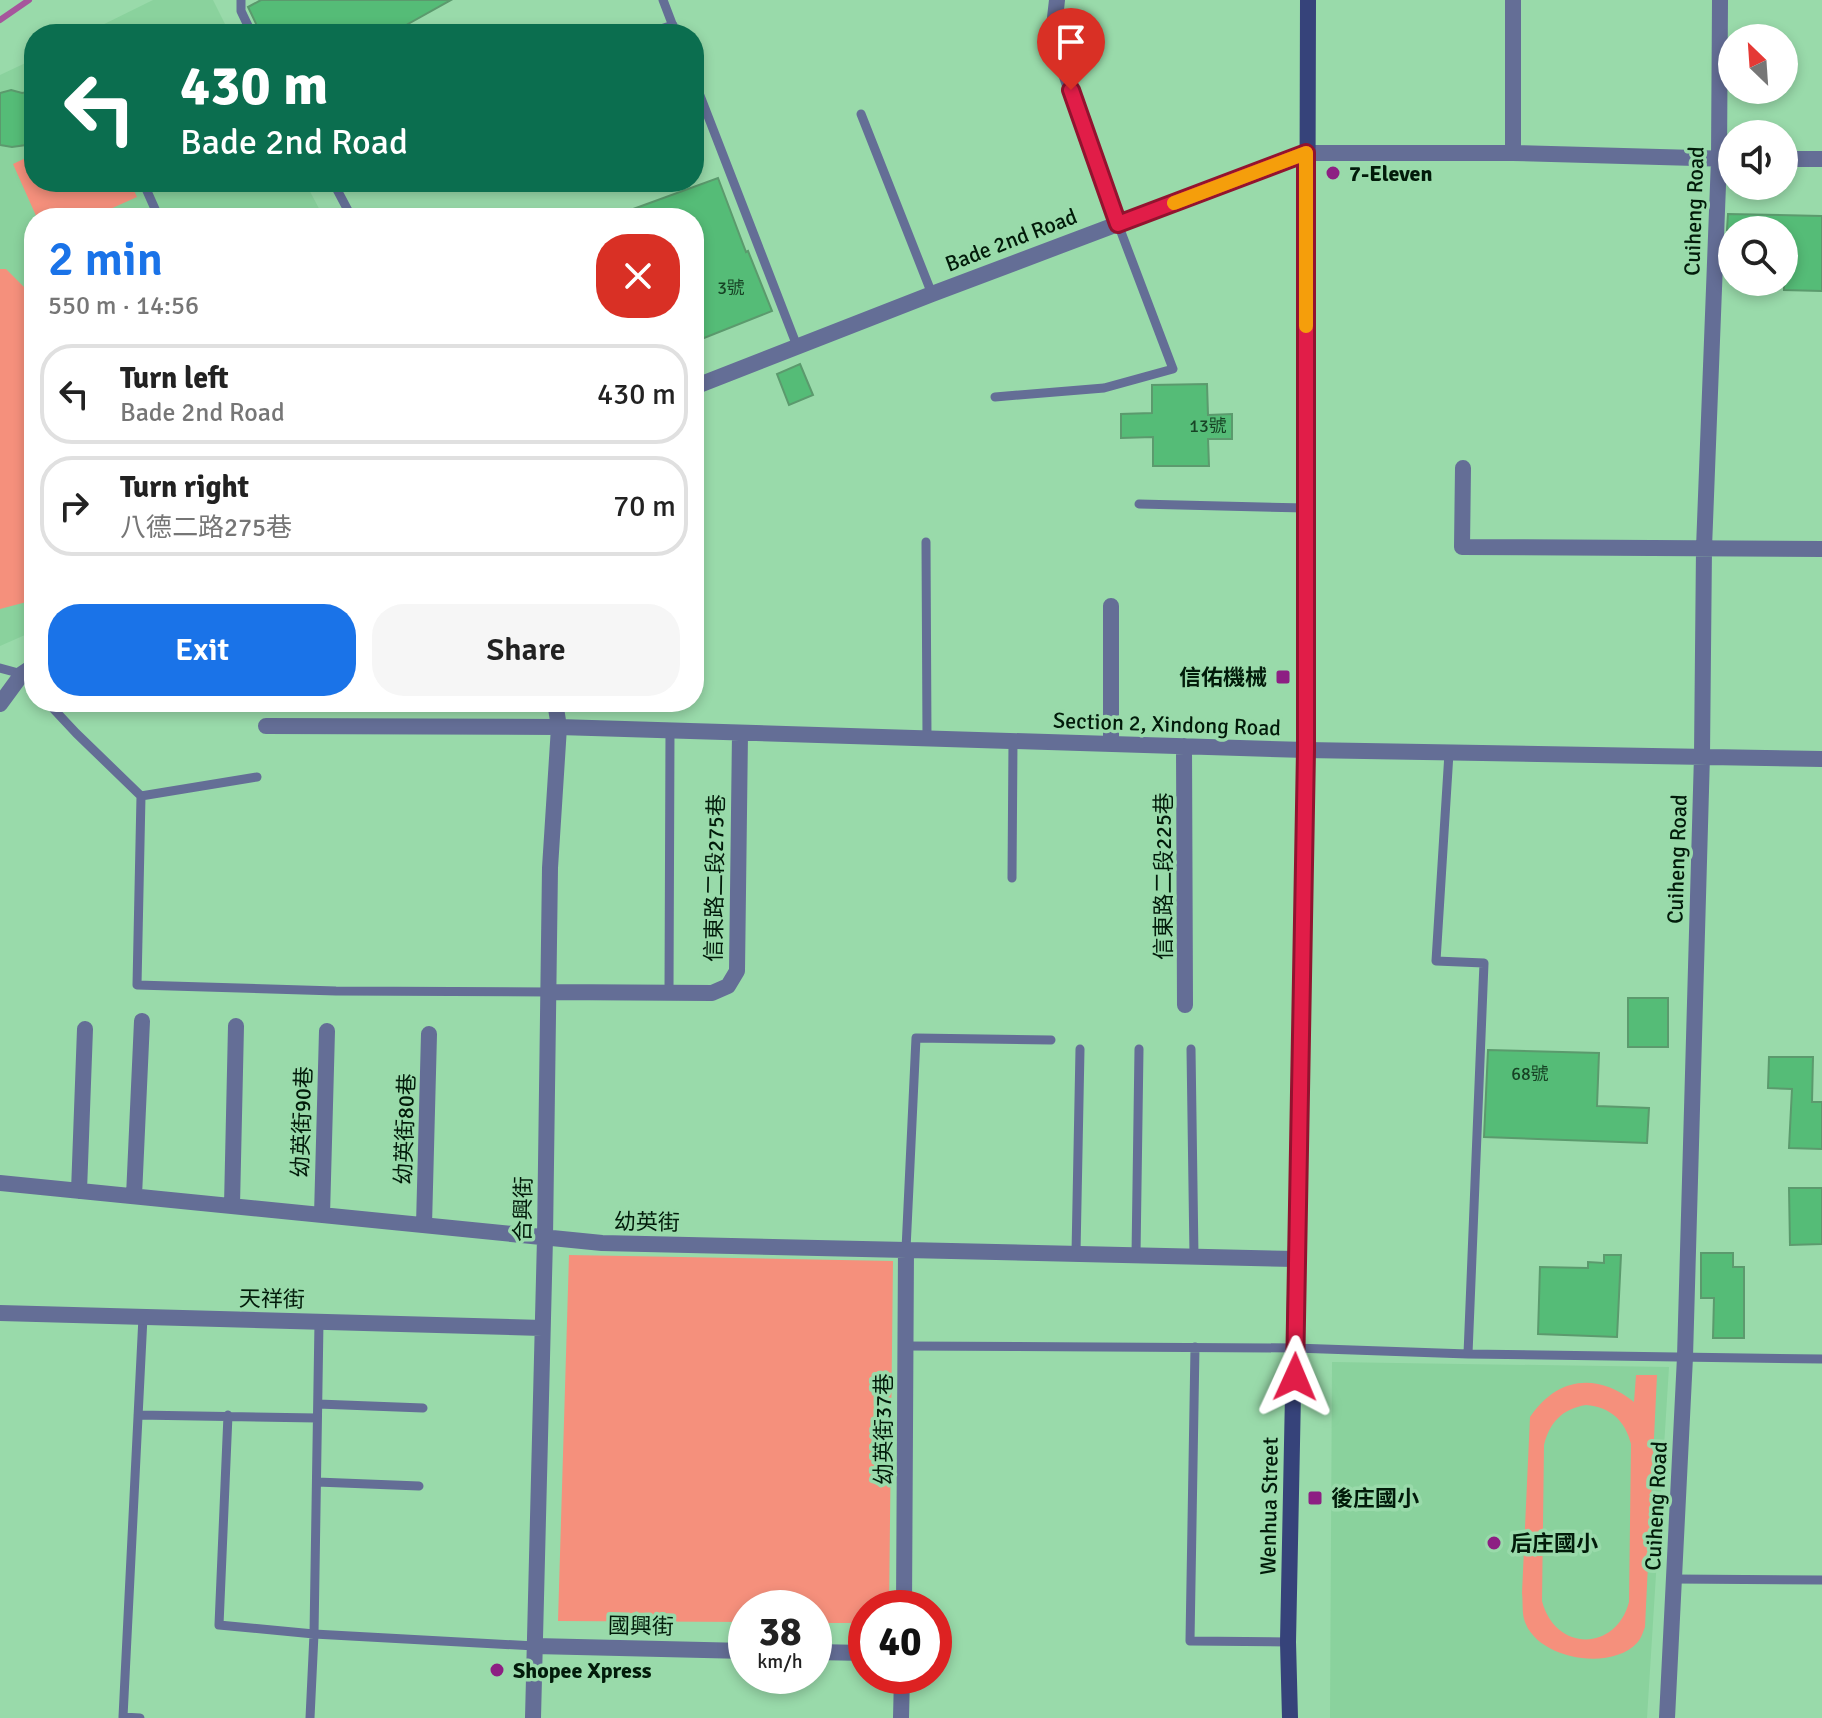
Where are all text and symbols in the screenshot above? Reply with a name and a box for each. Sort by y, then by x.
pin [1037,8,1105,90]
icon: arrive [1049,20,1093,64]
north arrow [1718,24,1798,104]
map controls [1718,24,1798,296]
text: 430 m [180,51,328,120]
icon: left [48,56,152,160]
text: Bade 2nd Road [180,120,408,165]
button: sound [1718,120,1798,200]
street label: Cuiheng Road [1678,146,1710,276]
place label: 7-Eleven [1349,160,1432,187]
marker: 7-Eleven [1324,164,1342,182]
street label: Bade 2nd Road [941,202,1081,278]
button: search [1718,216,1798,296]
text: 2 min [48,230,163,289]
button: close [596,234,680,318]
house number: 3號 [717,277,745,299]
text: 550 m · 14:56 [48,290,199,322]
text: Turn left [120,360,229,397]
icon: left [52,372,96,416]
text: 430 m [597,376,676,413]
text: Bade 2nd Road [120,397,285,429]
house number: 13號 [1189,415,1227,437]
text: Turn right [120,469,249,506]
icon: right [52,484,96,528]
text: 70 m [613,488,676,525]
text: 八德二路275巷 [120,512,292,544]
button: Exit [48,604,356,696]
button: Share [372,604,680,696]
place label: 信佑機械 [1179,664,1267,691]
marker: 信佑機械 [1274,668,1292,686]
street label: Section 2, Xindong Road [1053,707,1281,741]
street label: 信東路二段225巷 [1150,792,1177,960]
street label: 信東路二段275巷 [700,794,730,962]
street label: Cuiheng Road [1661,794,1693,924]
house number: 68號 [1511,1063,1549,1085]
street label: 幼英街90巷 [287,1066,317,1178]
street label: 幼英街80巷 [390,1073,420,1185]
street label: 合興街 [509,1176,537,1242]
street label: 幼英街 [614,1208,680,1236]
street label: 天祥街 [239,1285,305,1313]
position arrow [1253,1335,1337,1419]
street label: 幼英街37巷 [870,1373,897,1485]
street label: Wenhua Street [1254,1436,1284,1575]
street label: Cuiheng Road [1639,1441,1673,1571]
place label: 後庄國小 [1331,1485,1419,1512]
marker: 後庄國小 [1306,1489,1324,1507]
place label: 后庄國小 [1510,1530,1598,1557]
marker: 后庄國小 [1485,1534,1503,1552]
speed limit sign: 40 [848,1590,952,1694]
text: 38 [758,1607,802,1657]
street label: 國興街 [608,1612,674,1640]
text: km/h [757,1649,803,1674]
place label: Shopee Xpress [513,1657,652,1684]
marker: Shopee Xpress [488,1661,506,1679]

